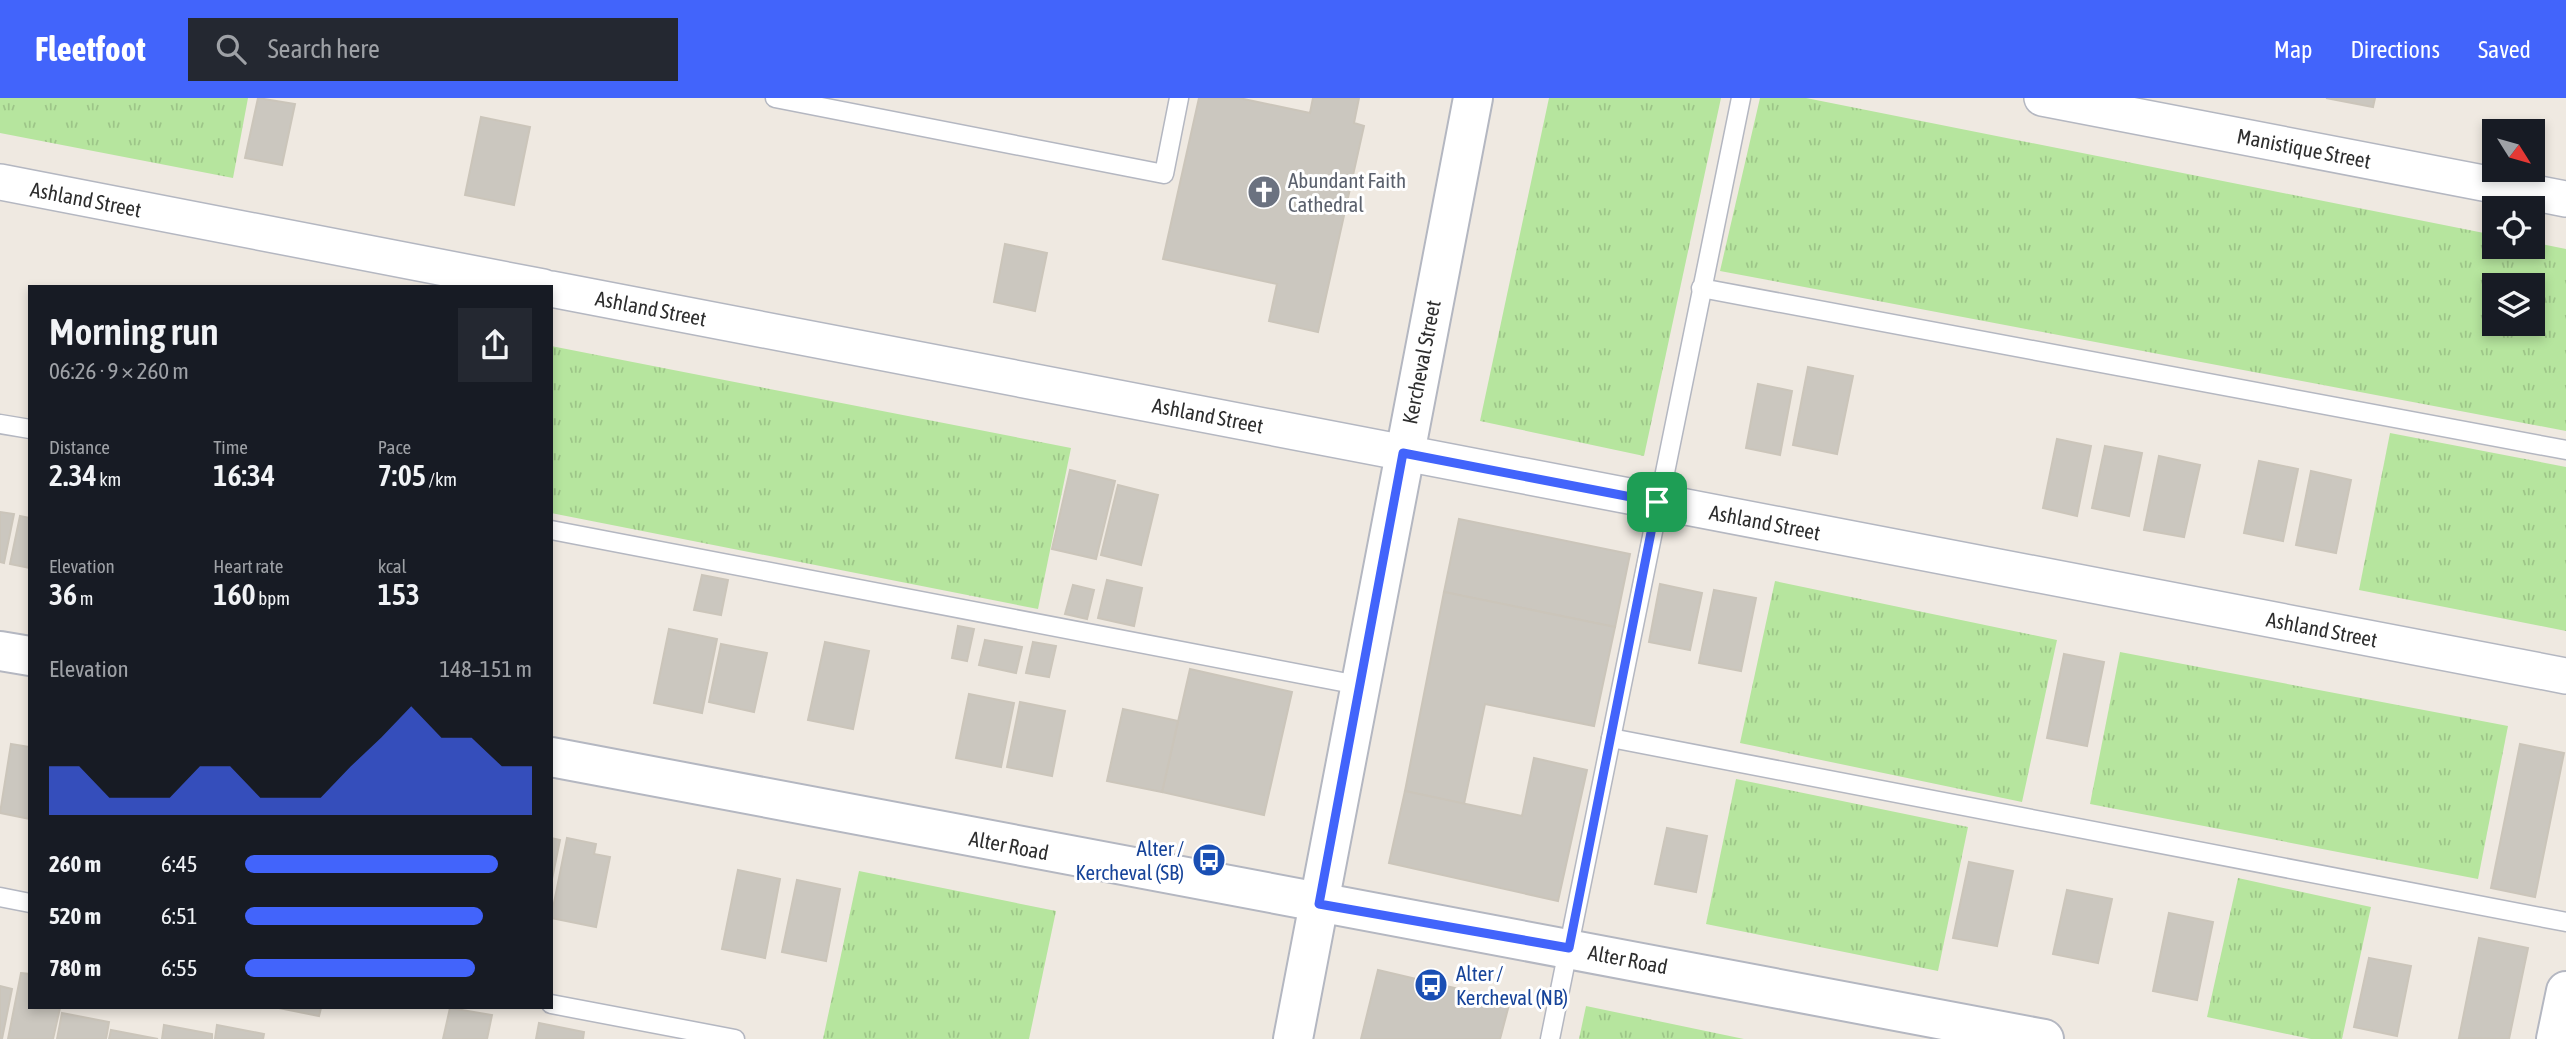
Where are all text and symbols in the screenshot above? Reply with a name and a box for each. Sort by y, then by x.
search box [188,18,678,81]
text: Fleetfoot [35,30,146,68]
icon: search [212,30,250,68]
text: Search here [268,34,380,64]
text: Map [2274,36,2312,63]
text: Directions [2350,36,2440,63]
text: Saved [2478,36,2531,63]
north arrow [2482,119,2544,182]
map controls [2482,119,2545,336]
street label: Manistique Street [2235,123,2373,173]
place label: Abundant Faith Cathedral [1288,168,1406,216]
church icon: Abundant Faith Cathedral [1245,173,1283,211]
street label: Ashland Street [29,177,143,221]
button: locate [2482,196,2545,259]
button: layers [2482,273,2545,336]
street label: Ashland Street [594,286,708,330]
street label: Kercheval Street [1397,298,1445,426]
button: share [458,308,532,382]
text: Morning run [49,310,219,353]
text: 06:26 · 9 × 260 m [49,358,189,384]
street label: Ashland Street [1151,393,1265,437]
text: Distance [49,436,110,458]
text: Time [213,436,248,458]
text: Pace [378,436,411,458]
text: 2.34 [49,458,97,492]
text: 16:34 [213,458,275,492]
text: 7:05 [378,458,426,492]
text: km [97,468,121,490]
text: /km [426,468,457,490]
pin [1627,472,1687,532]
icon: arrive [1638,483,1676,521]
street label: Ashland Street [1708,500,1822,544]
text: Elevation [49,555,115,577]
text: Heart rate [213,555,283,577]
text: kcal [378,555,407,577]
text: 36 [49,577,77,611]
text: 160 [213,577,256,611]
text: 153 [378,577,420,611]
text: m [77,587,94,609]
text: bpm [256,587,290,609]
street label: Ashland Street [2265,607,2379,651]
text: Elevation [49,656,129,682]
text: 148–151 m [439,656,532,682]
street label: Alter Road [967,826,1051,864]
place label: Alter / Kercheval (SB) [1076,836,1184,884]
bus stop icon: Alter / Kercheval (SB) [1190,841,1228,879]
text: 260 m [49,851,101,877]
text: 6:45 [161,851,198,877]
text: 520 m [49,903,101,929]
text: 6:51 [161,903,198,929]
street label: Alter Road [1586,940,1670,978]
text: 780 m [49,955,101,981]
text: 6:55 [161,955,198,981]
place label: Alter / Kercheval (NB) [1456,961,1568,1009]
bus stop icon: Alter / Kercheval (NB) [1412,966,1450,1004]

